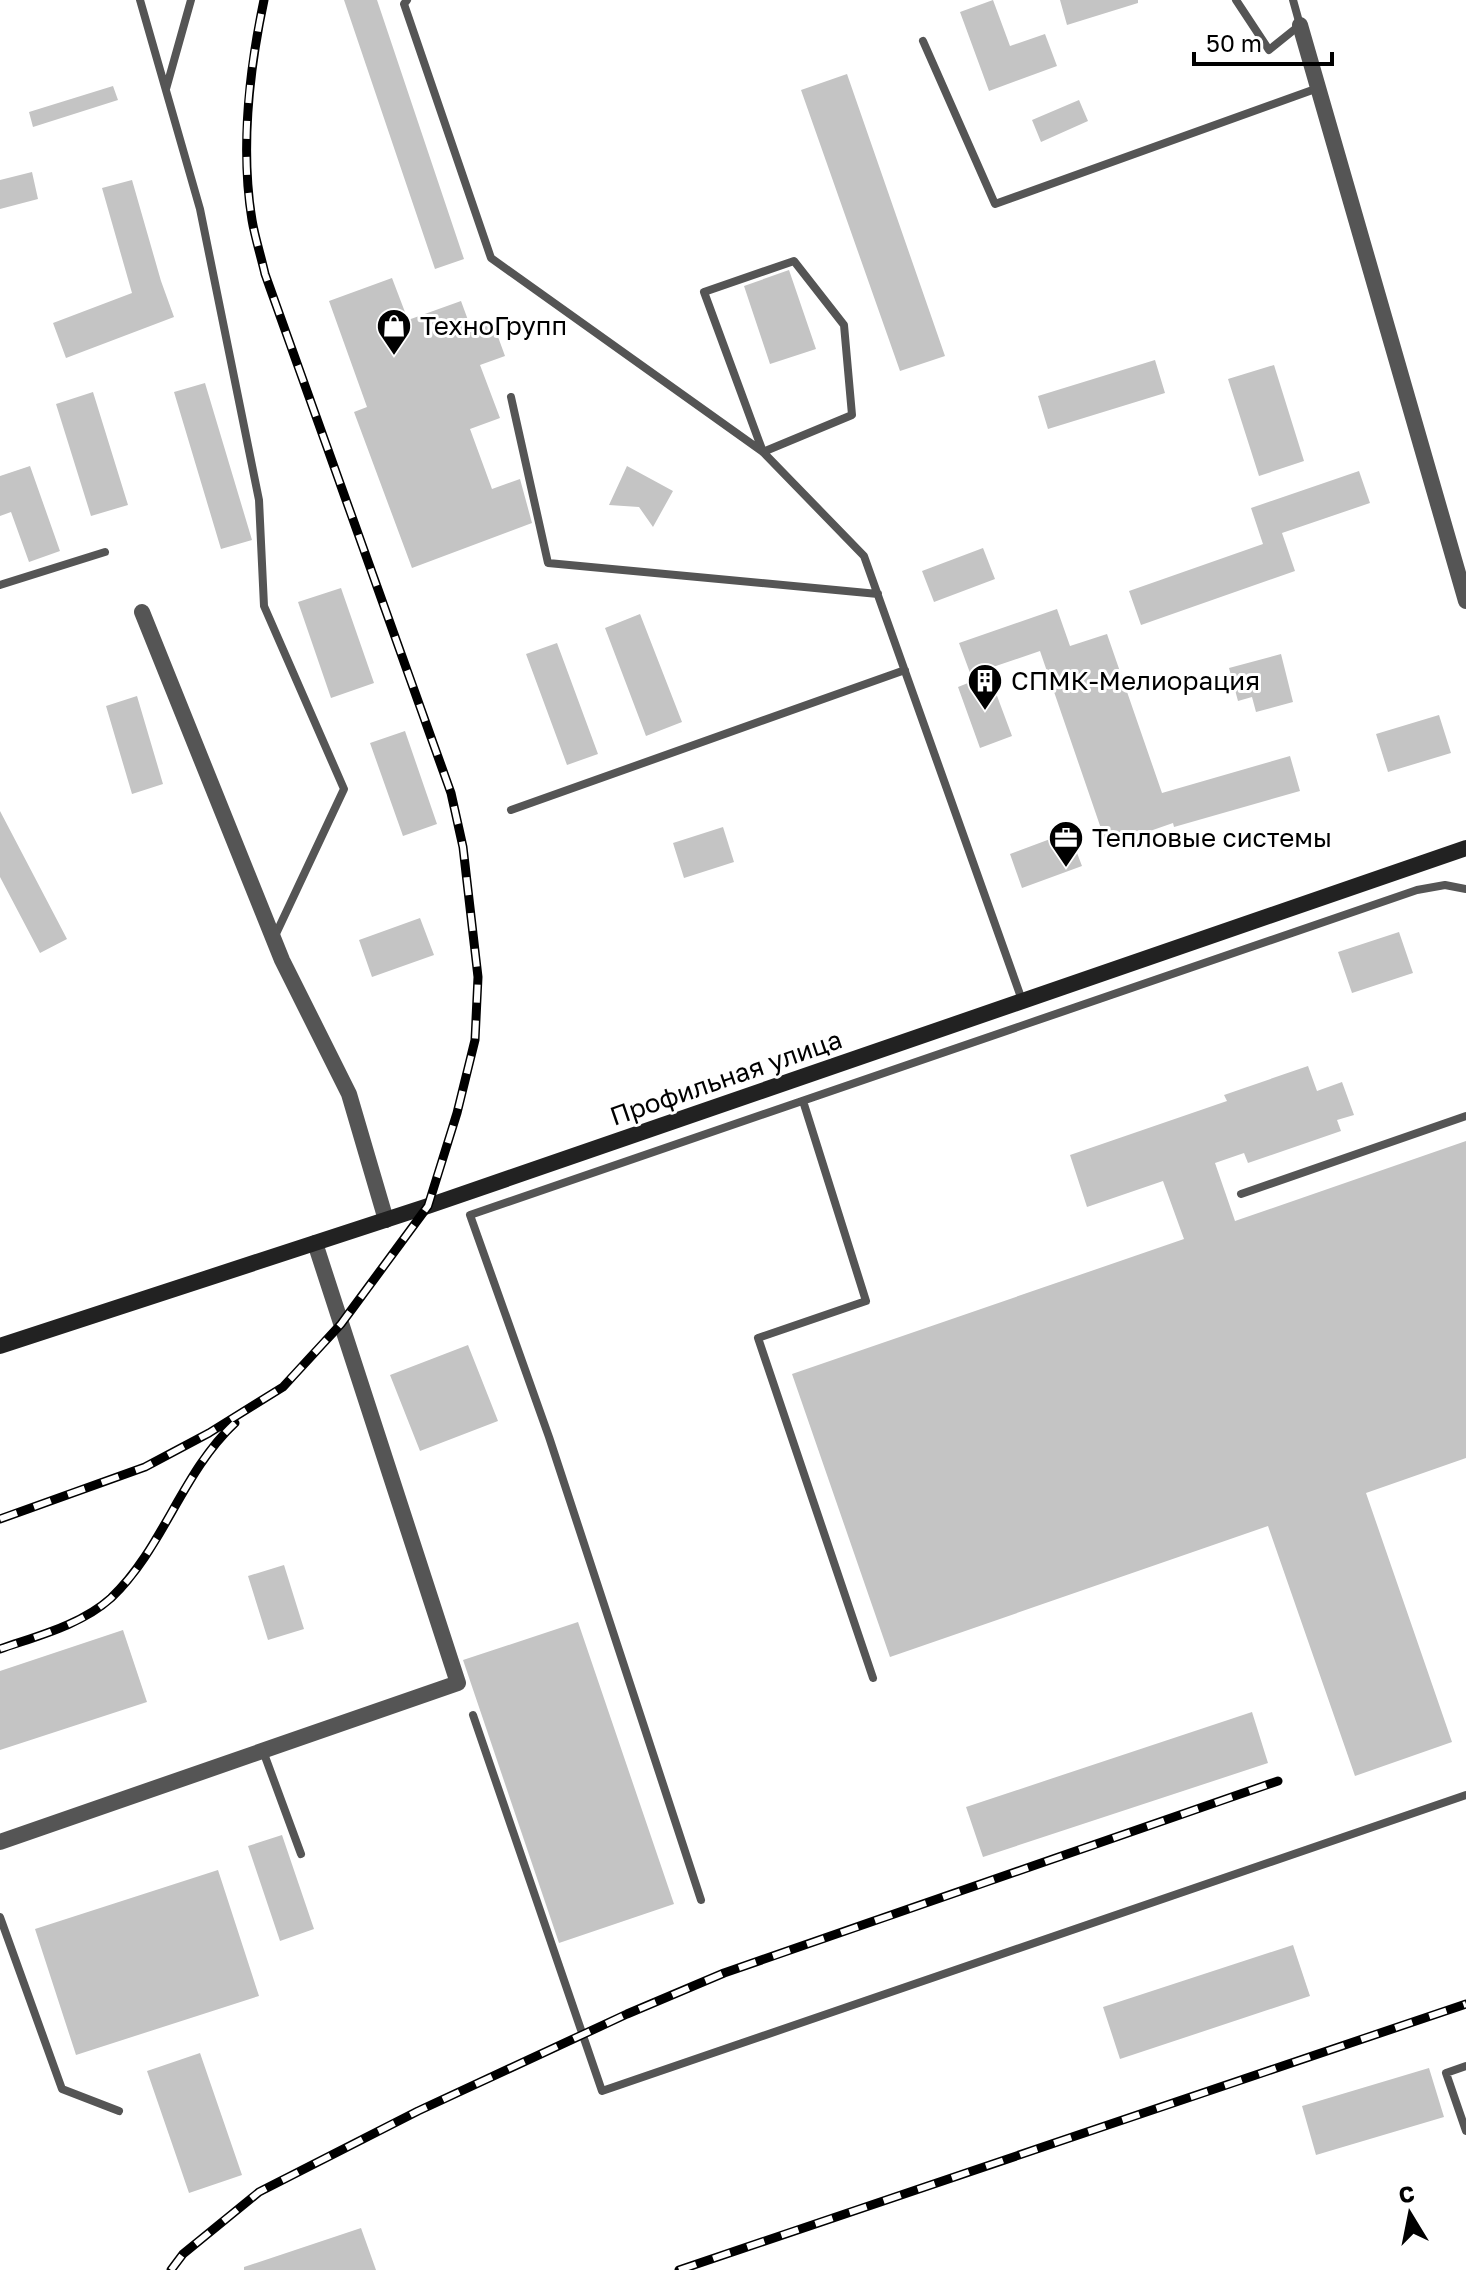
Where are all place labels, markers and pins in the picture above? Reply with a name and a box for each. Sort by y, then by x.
shop icon: ТехноГрупп [375,307,413,357]
place label: ТехноГрупп [420,310,567,341]
building icon: СПМК-Мелиорация [966,662,1004,712]
place label: СПМК-Мелиорация [1011,665,1260,696]
office icon: Тепловые системы [1047,819,1085,869]
place label: Тепловые системы [1092,822,1332,853]

